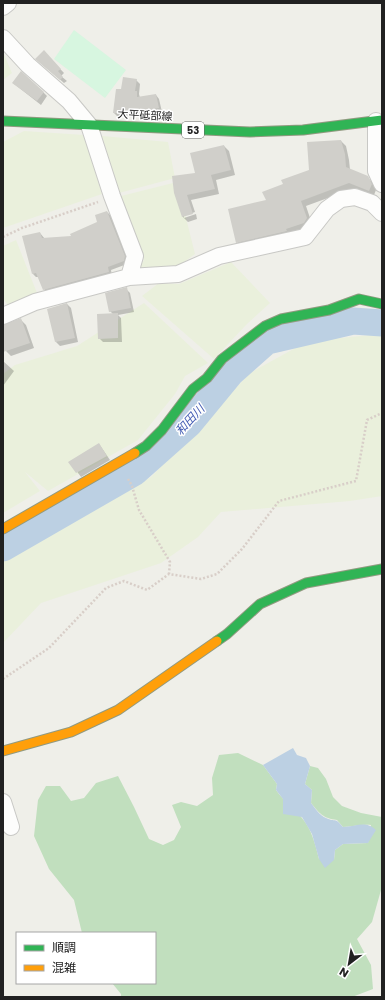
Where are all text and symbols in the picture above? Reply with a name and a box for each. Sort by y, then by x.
street label: 大平砥部線 [117,106,173,124]
road number: 53 [182,122,204,138]
water label: 和田川 [171,399,209,439]
legend [16,932,156,984]
text: 順調 [52,939,76,956]
north arrow [329,944,369,984]
text: 混雑 [52,959,76,976]
text: N [336,964,352,982]

